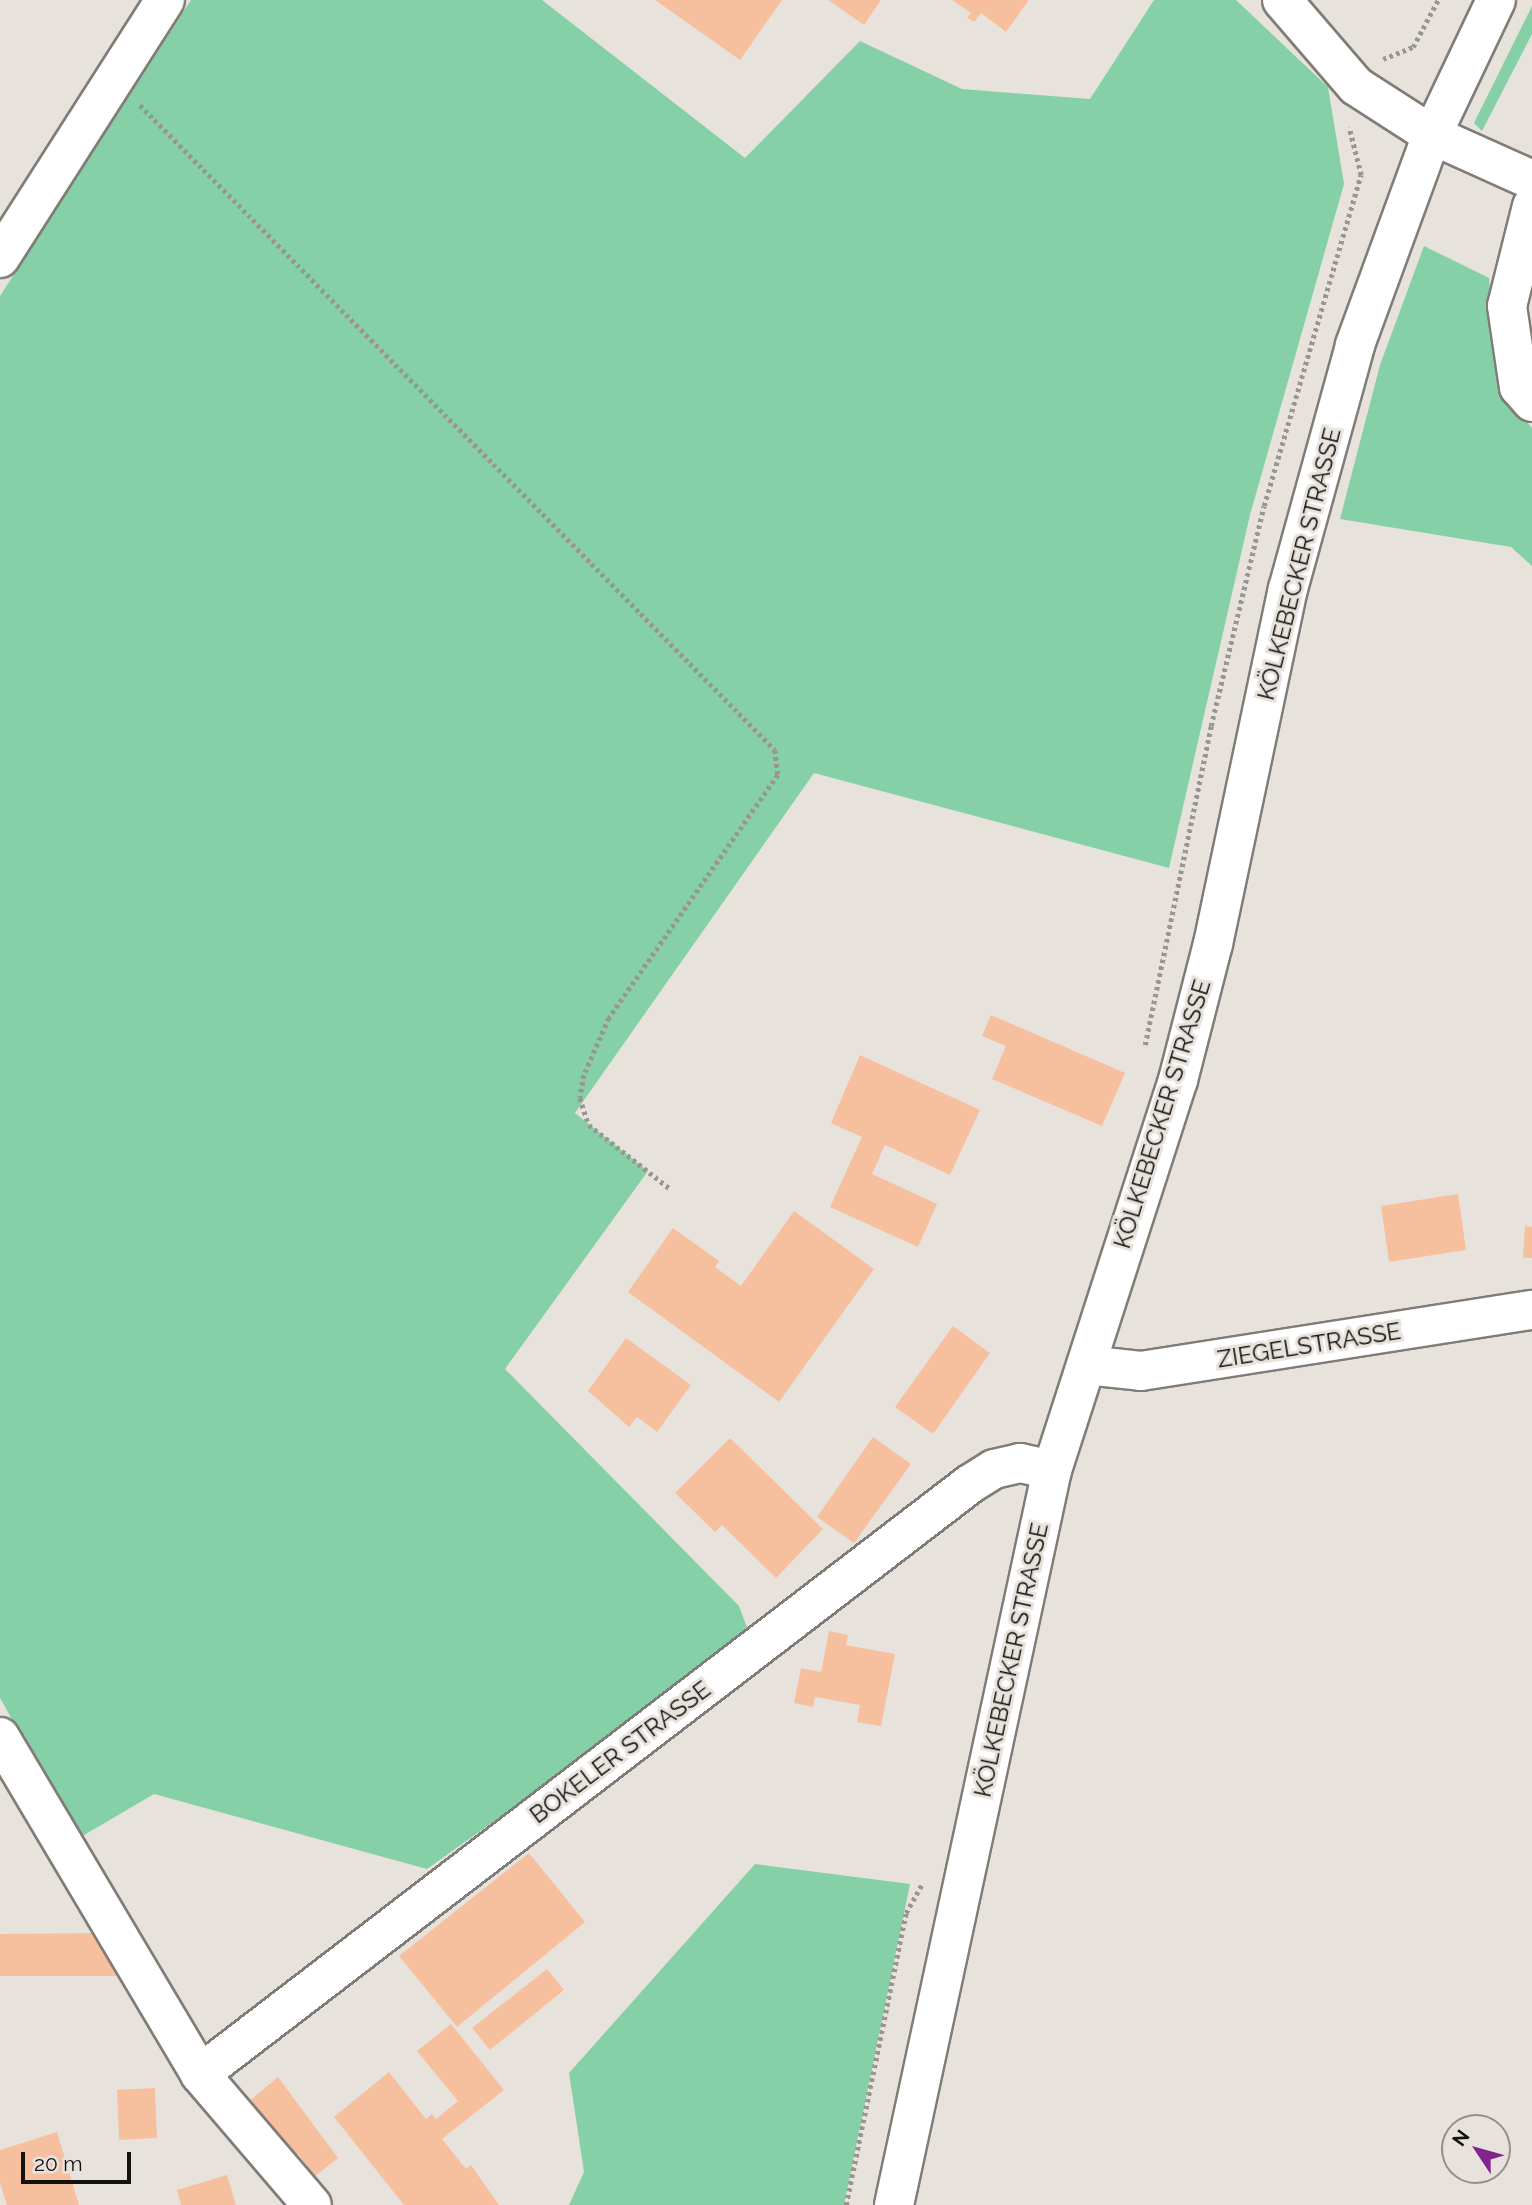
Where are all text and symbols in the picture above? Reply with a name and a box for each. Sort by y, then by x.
street label: KÖLKEBECKER STRASSE [1251,425,1347,703]
street label: KÖLKEBECKER STRASSE [1107,976,1217,1252]
street label: ZIEGELSTRASSE [1215,1316,1403,1374]
street label: KÖLKEBECKER STRASSE [968,1520,1054,1800]
street label: BOKELER STRASSE [524,1675,716,1829]
north arrow [1441,2114,1511,2184]
text: N [1447,2126,1474,2150]
scale bar [24,2138,135,2182]
text: 20 m [34,2151,82,2176]

